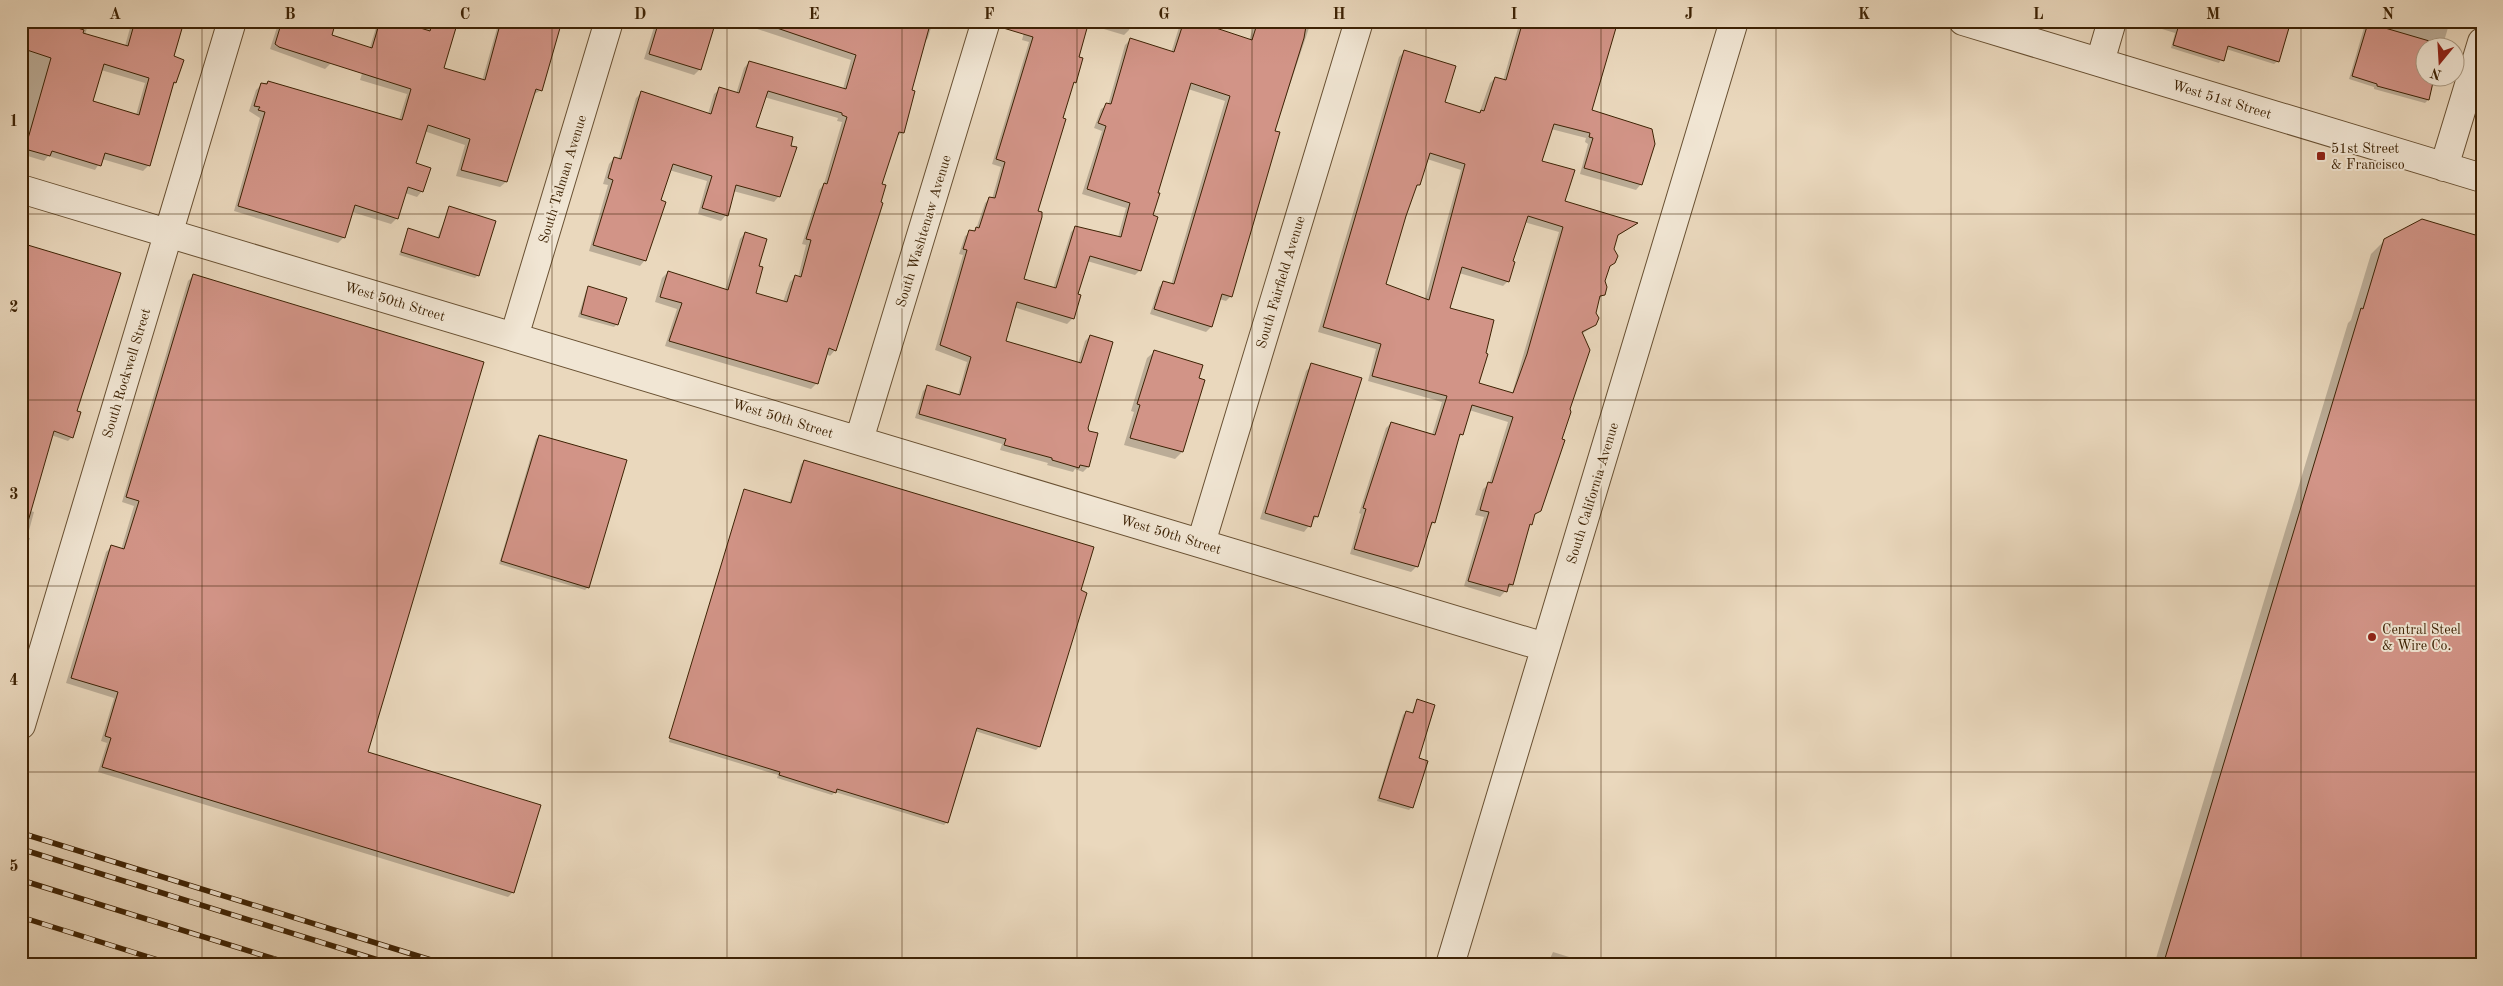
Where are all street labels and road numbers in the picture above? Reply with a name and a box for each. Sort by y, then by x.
street label: West 51st Street [2170,78,2273,122]
street label: South Talman Avenue [537,113,589,245]
street label: South Washtenaw Avenue [894,153,954,309]
street label: South Fairfield Avenue [1254,214,1308,350]
street label: West 50th Street [343,280,447,324]
street label: South Rockwell Street [101,307,153,440]
street label: West 50th Street [731,397,835,441]
street label: South California Avenue [1565,421,1621,566]
street label: West 50th Street [1119,513,1223,557]

